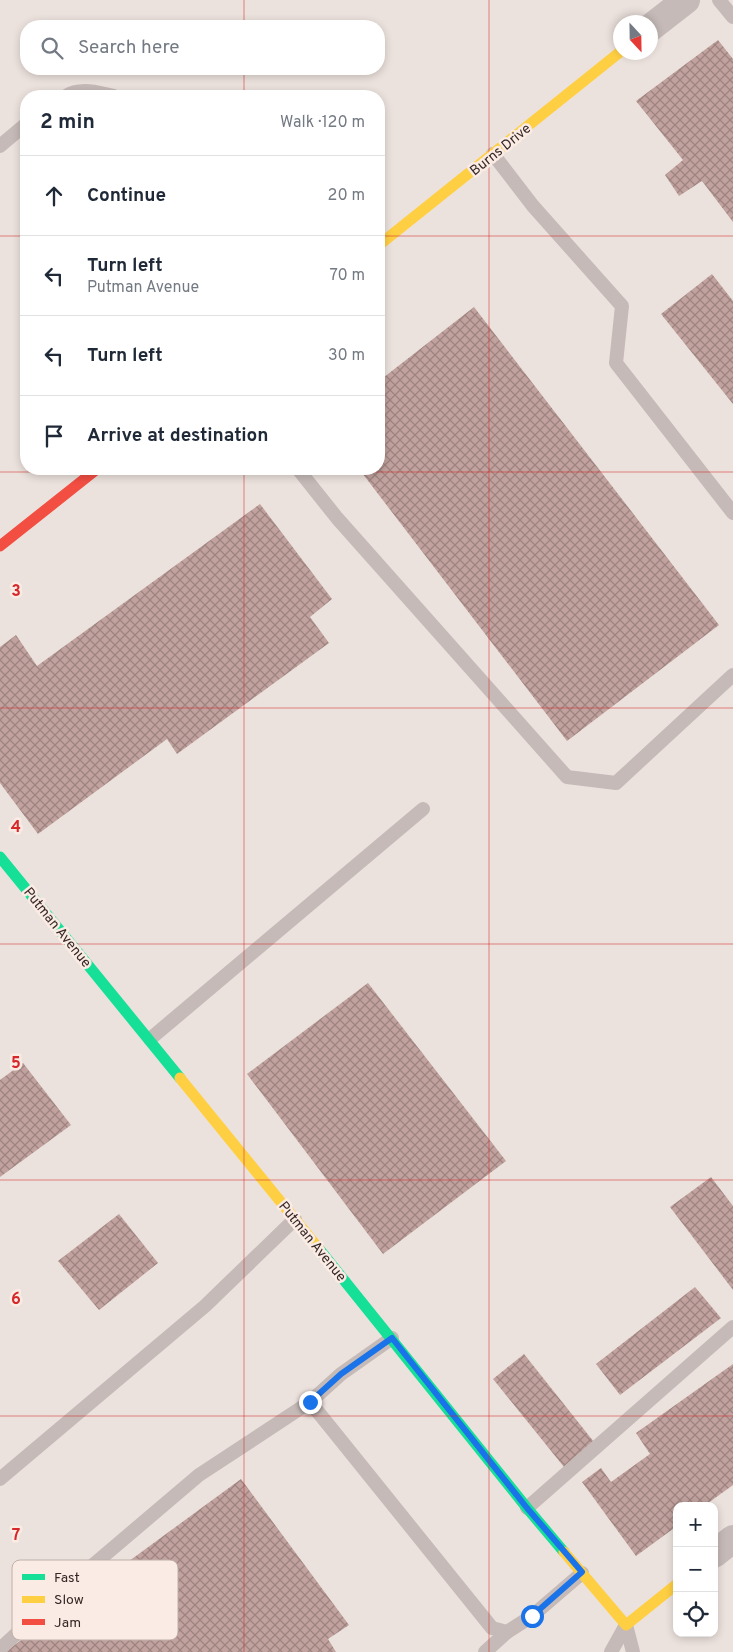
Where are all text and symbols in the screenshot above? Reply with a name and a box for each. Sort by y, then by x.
north arrow [613,15,658,60]
search box [20,20,385,75]
icon: search [38,34,66,62]
text: Search here [78,36,180,60]
text: 2 min [40,109,95,136]
text: Walk · 120 m [280,113,365,133]
street label: Burns Drive [467,120,535,180]
icon: ahead [40,182,68,210]
text: Continue [87,184,166,208]
text: 20 m [328,186,365,206]
text: Turn left [87,254,163,278]
icon: left [40,262,68,290]
text: 70 m [330,266,365,286]
text: Putman Avenue [87,278,199,298]
icon: left [40,342,68,370]
text: Turn left [87,344,163,368]
text: 30 m [328,346,365,366]
icon: arrive [40,422,68,450]
text: Arrive at destination [87,424,268,448]
text: 3 [11,582,21,602]
text: 4 [11,818,21,838]
street label: Putman Avenue [19,884,94,971]
text: 5 [11,1054,21,1074]
street label: Putman Avenue [274,1198,349,1285]
text: 6 [11,1290,21,1310]
route end [299,1391,322,1414]
map controls [673,1502,718,1637]
button: + [673,1502,718,1547]
text: 7 [12,1526,20,1546]
button: − [673,1547,718,1592]
legend [12,1560,178,1640]
text: Fast [54,1570,80,1587]
text: Slow [54,1592,84,1609]
button: locate [673,1592,718,1637]
route start [521,1605,544,1628]
text: Jam [54,1615,81,1632]

